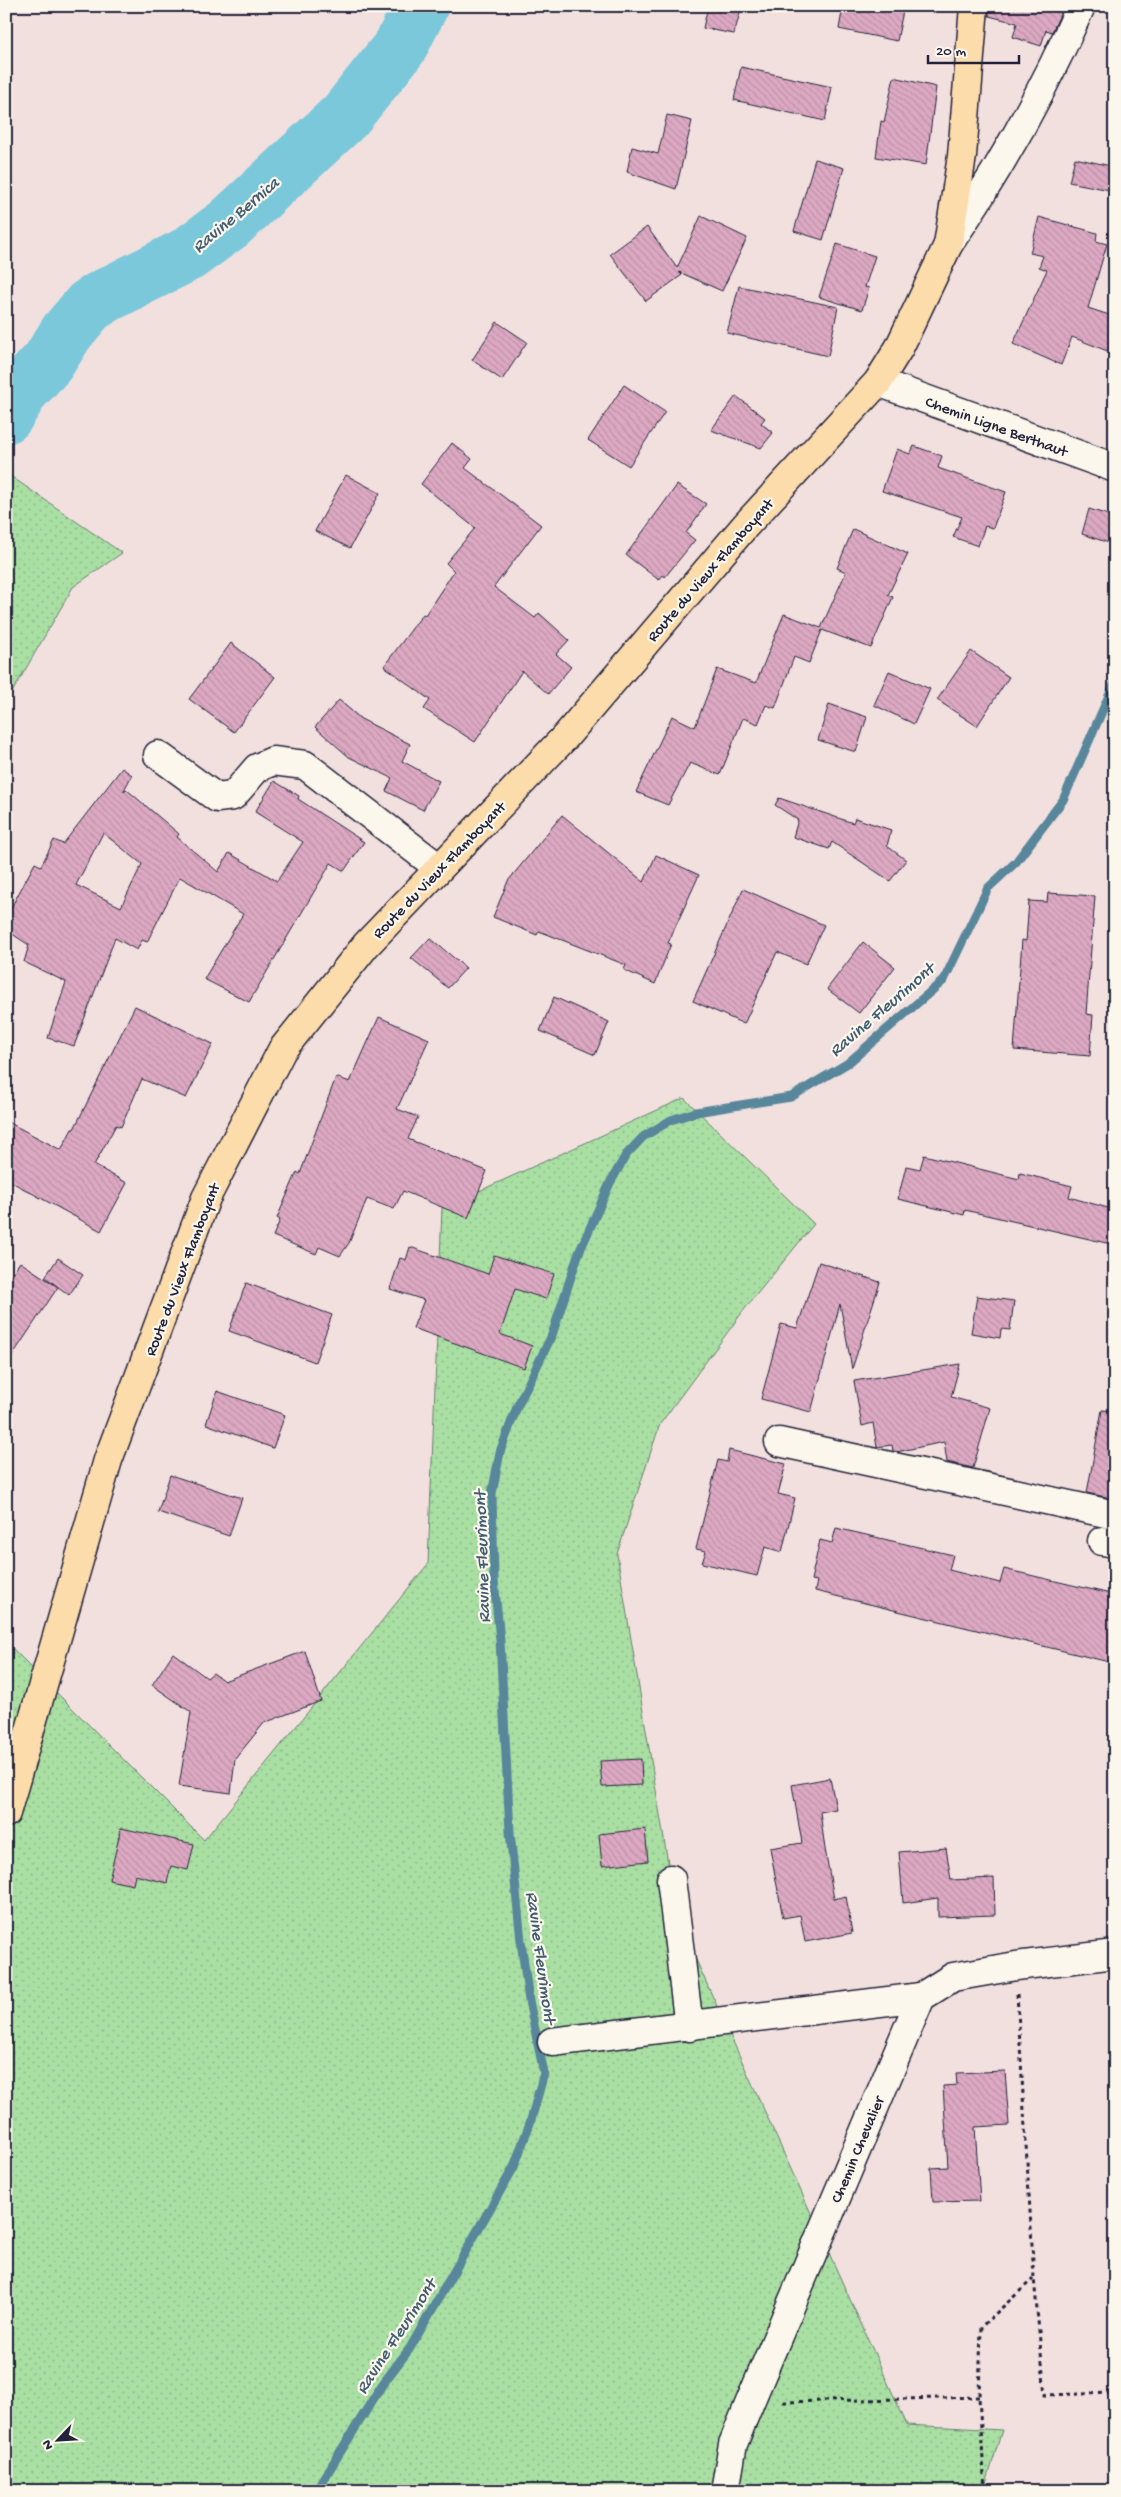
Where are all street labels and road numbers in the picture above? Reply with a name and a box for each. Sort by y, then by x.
street label: Chemin Ligne Berthaut [922,394,1071,463]
street label: Route du Vieux Flamboyant [644,495,780,647]
street label: Route du Vieux Flamboyant [370,798,512,944]
street label: Route du Vieux Flamboyant [143,1180,227,1359]
street label: Chemin Chevalier [828,2093,891,2207]

